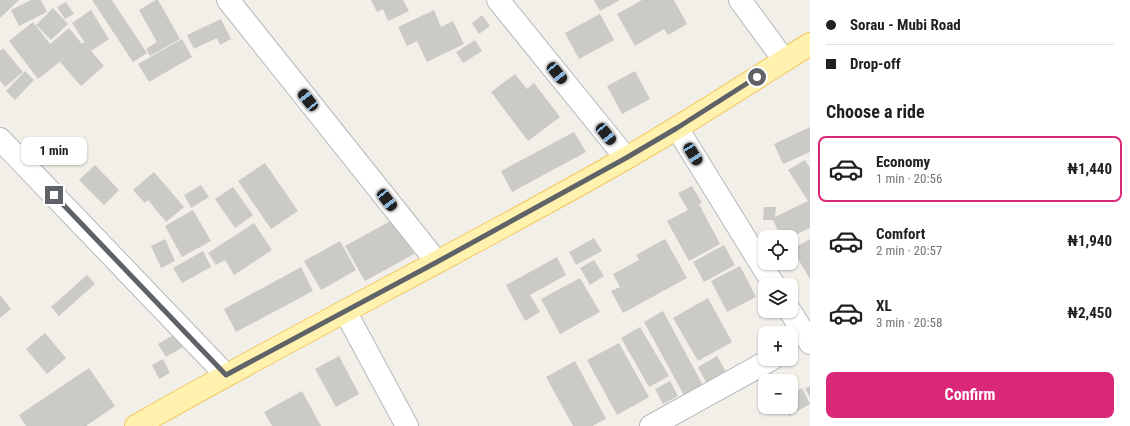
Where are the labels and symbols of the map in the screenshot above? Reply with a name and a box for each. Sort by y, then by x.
car [545,60,569,86]
route start [748,68,766,86]
car [296,87,320,113]
car [594,121,618,147]
callout: 1 min [21,137,87,165]
car [682,141,704,167]
route end [45,186,63,204]
car [375,187,399,213]

